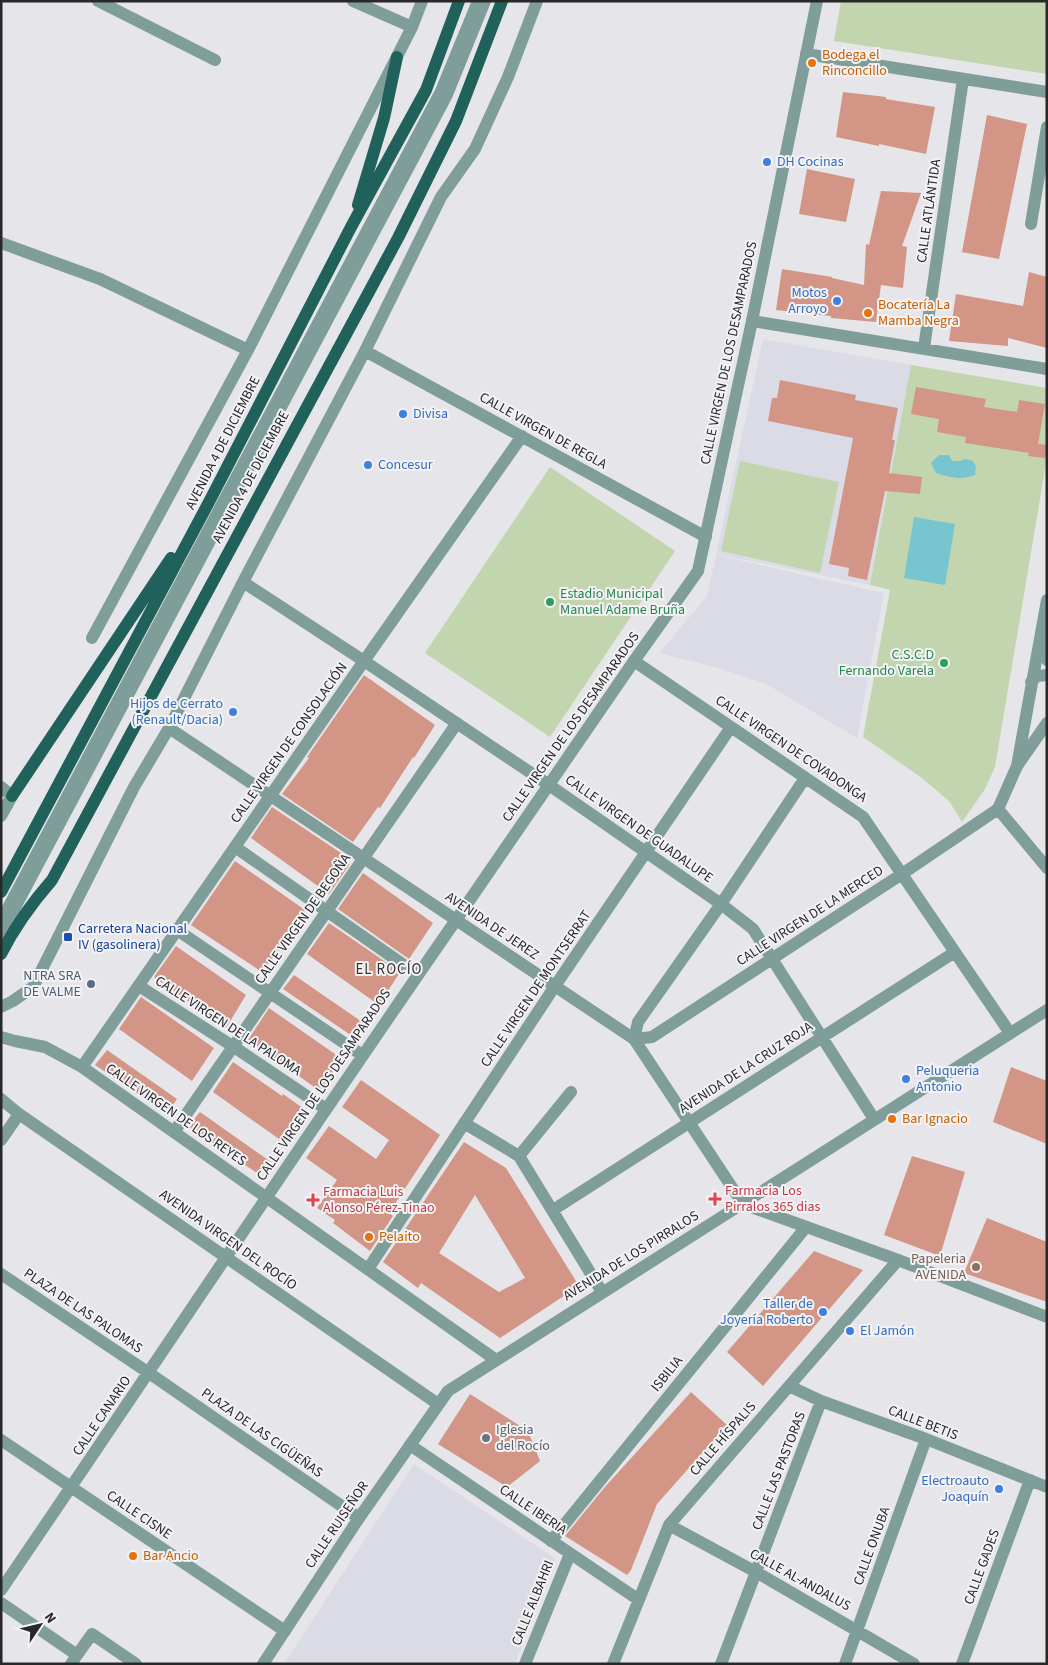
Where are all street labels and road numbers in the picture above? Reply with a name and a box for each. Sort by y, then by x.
street label: CALLE ATLÁNTIDA [912,157,946,264]
street label: CALLE VIRGEN DE LOS DESAMPARADOS [696,239,762,467]
street label: AVENIDA 4 DE DICIEMBRE [182,374,264,512]
street label: CALLE VIRGEN DE REGLA [475,388,611,475]
street label: AVENIDA 4 DE DICIEMBRE [209,408,293,546]
street label: CALLE VIRGEN DE LOS DESAMPARADOS [497,628,645,826]
street label: CALLE VIRGEN DE CONSOLACIÓN [226,659,352,827]
street label: CALLE VIRGEN DE COVADONGA [711,691,871,808]
street label: CALLE VIRGEN DE GUADALUPE [561,770,717,888]
street label: CALLE VIRGEN DE BEGOÑA [250,849,356,988]
street label: CALLE VIRGEN DE LA MERCED [733,861,887,971]
street label: AVENIDA DE JEREZ [441,887,543,965]
street label: CALLE VIRGEN DE MONTSERRAT [476,906,596,1071]
street label: CALLE VIRGEN DE LA PALOMA [151,971,305,1081]
street label: CALLE VIRGEN DE LOS DESAMPARADOS [252,985,396,1185]
street label: AVENIDA DE LA CRUZ ROJA [675,1017,817,1119]
street label: CALLE VIRGEN DE LOS REYES [102,1059,250,1171]
street label: AVENIDA VIRGEN DEL ROCÍO [155,1185,301,1295]
street label: AVENIDA DE LOS PIRRALOS [559,1206,703,1306]
street label: PLAZA DE LAS PALOMAS [20,1264,146,1358]
street label: ISBILIA [646,1351,688,1396]
street label: CALLE CANARIO [68,1372,136,1460]
street label: PLAZA DE LAS CIGÜEÑAS [197,1383,327,1483]
street label: CALLE HÍSPALIS [685,1398,761,1480]
street label: CALLE BETIS [885,1400,961,1446]
street label: CALLE LAS PASTORAS [747,1409,811,1533]
street label: CALLE RUISEÑOR [300,1477,374,1573]
street label: CALLE IBERIA [495,1480,571,1540]
street label: CALLE CISNE [102,1486,176,1544]
street label: CALLE ONUBA [848,1503,896,1588]
street label: CALLE GADES [959,1526,1005,1608]
street label: CALLE AL-ANDALUS [746,1544,854,1616]
street label: CALLE ALBAHRI [507,1557,559,1649]

